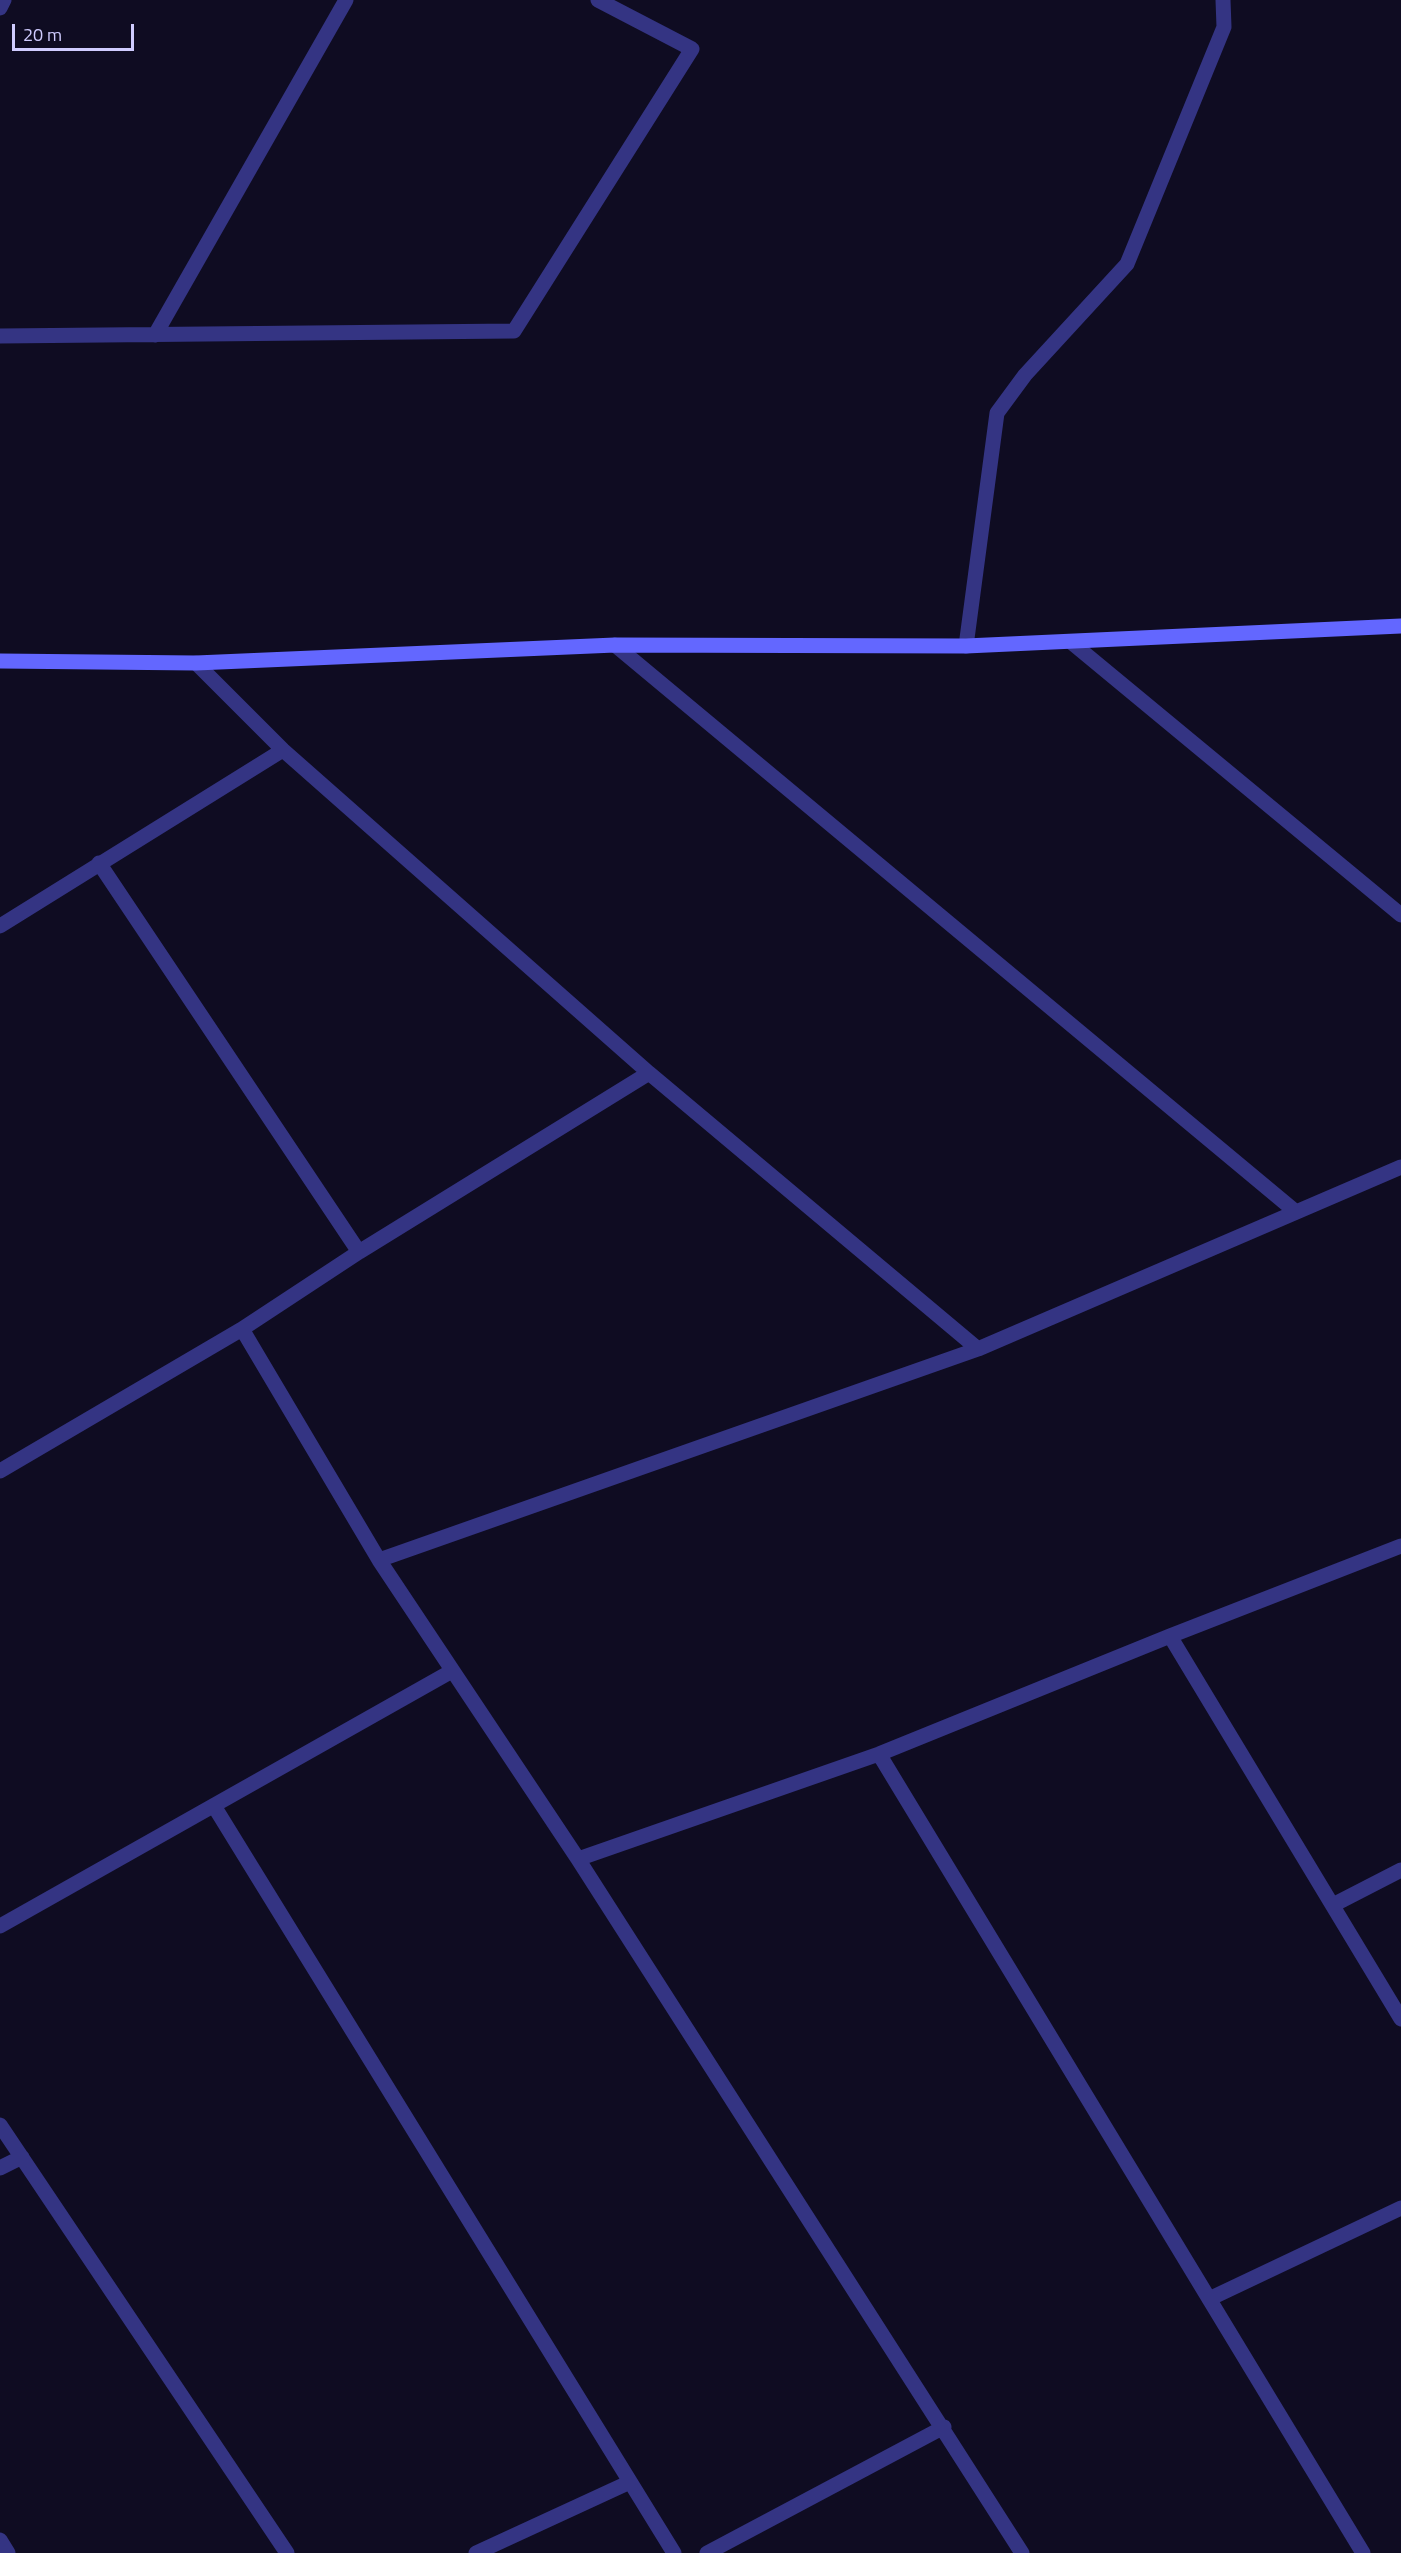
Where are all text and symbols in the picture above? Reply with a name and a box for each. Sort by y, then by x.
scale bar [15,12,136,50]
text: 20 m [23,21,62,48]

